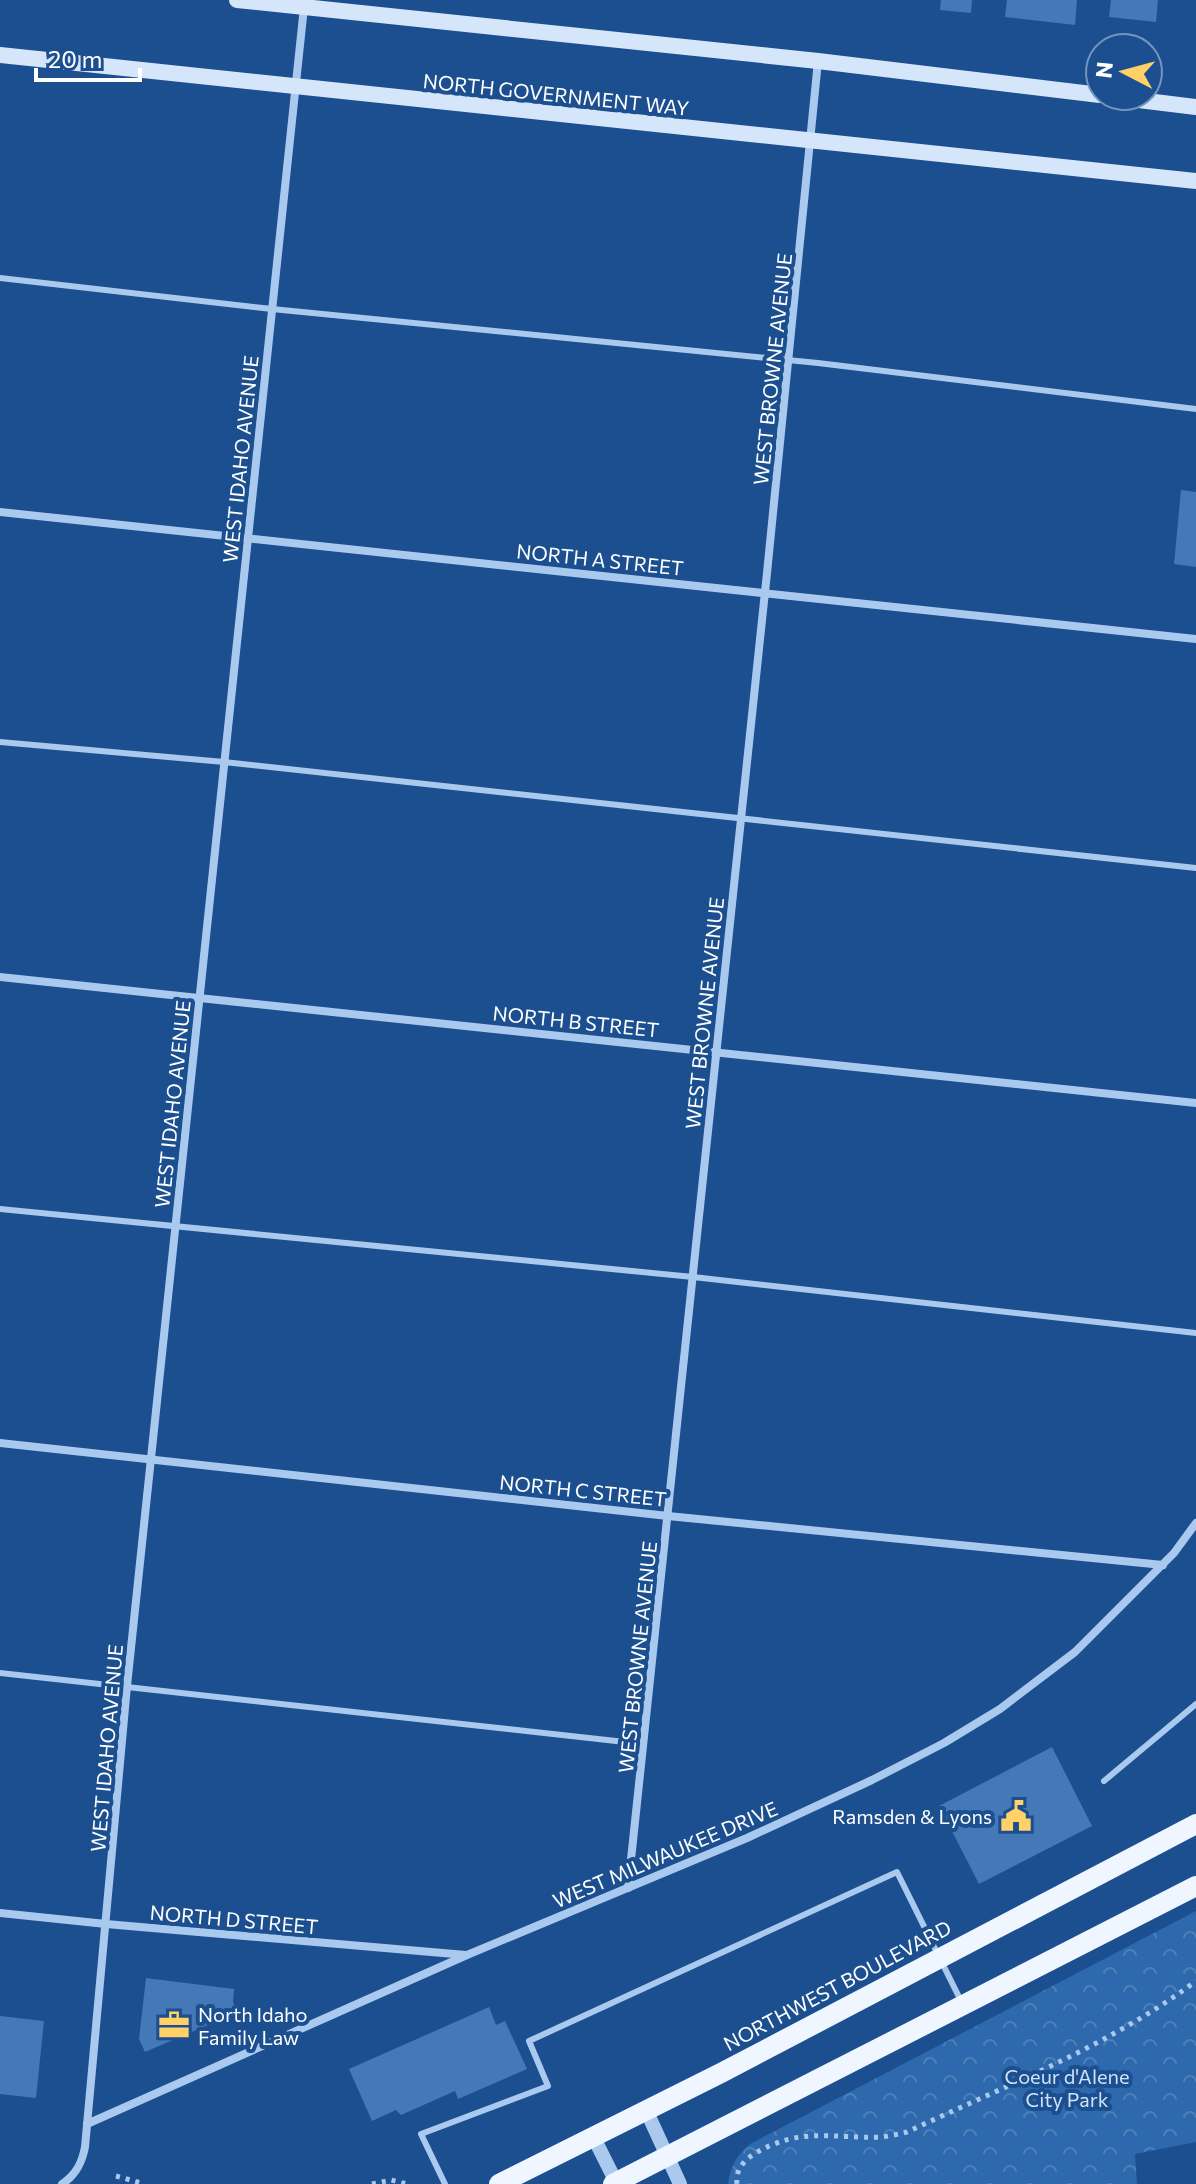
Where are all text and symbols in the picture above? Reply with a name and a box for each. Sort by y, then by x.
scale bar [36,32,140,82]
north arrow [1084,32,1164,112]
text: 20 m [48,44,102,73]
text: N [1089,60,1118,79]
street label: NORTH GOVERNMENT WAY [422,68,690,120]
street label: WEST BROWNE AVENUE [748,252,796,486]
street label: WEST IDAHO AVENUE [217,354,263,564]
street label: NORTH A STREET [515,538,685,580]
street label: WEST BROWNE AVENUE [680,896,728,1130]
street label: WEST IDAHO AVENUE [149,999,195,1209]
street label: NORTH B STREET [492,1000,660,1042]
street label: NORTH C STREET [498,1469,668,1511]
street label: WEST BROWNE AVENUE [613,1540,661,1774]
street label: WEST IDAHO AVENUE [85,1643,127,1853]
street label: WEST MILWAUKEE DRIVE [549,1796,781,1912]
public building icon: Ramsden & Lyons [999,1799,1033,1833]
place label: Ramsden & Lyons [832,1804,992,1828]
street label: NORTH D STREET [149,1900,319,1938]
street label: NORTHWEST BOULEVARD [719,1915,955,2055]
place label: North Idaho Family Law [198,2002,308,2049]
office icon: North Idaho Family Law [157,2008,191,2042]
park label: Coeur d'Alene City Park [1004,2064,1130,2111]

